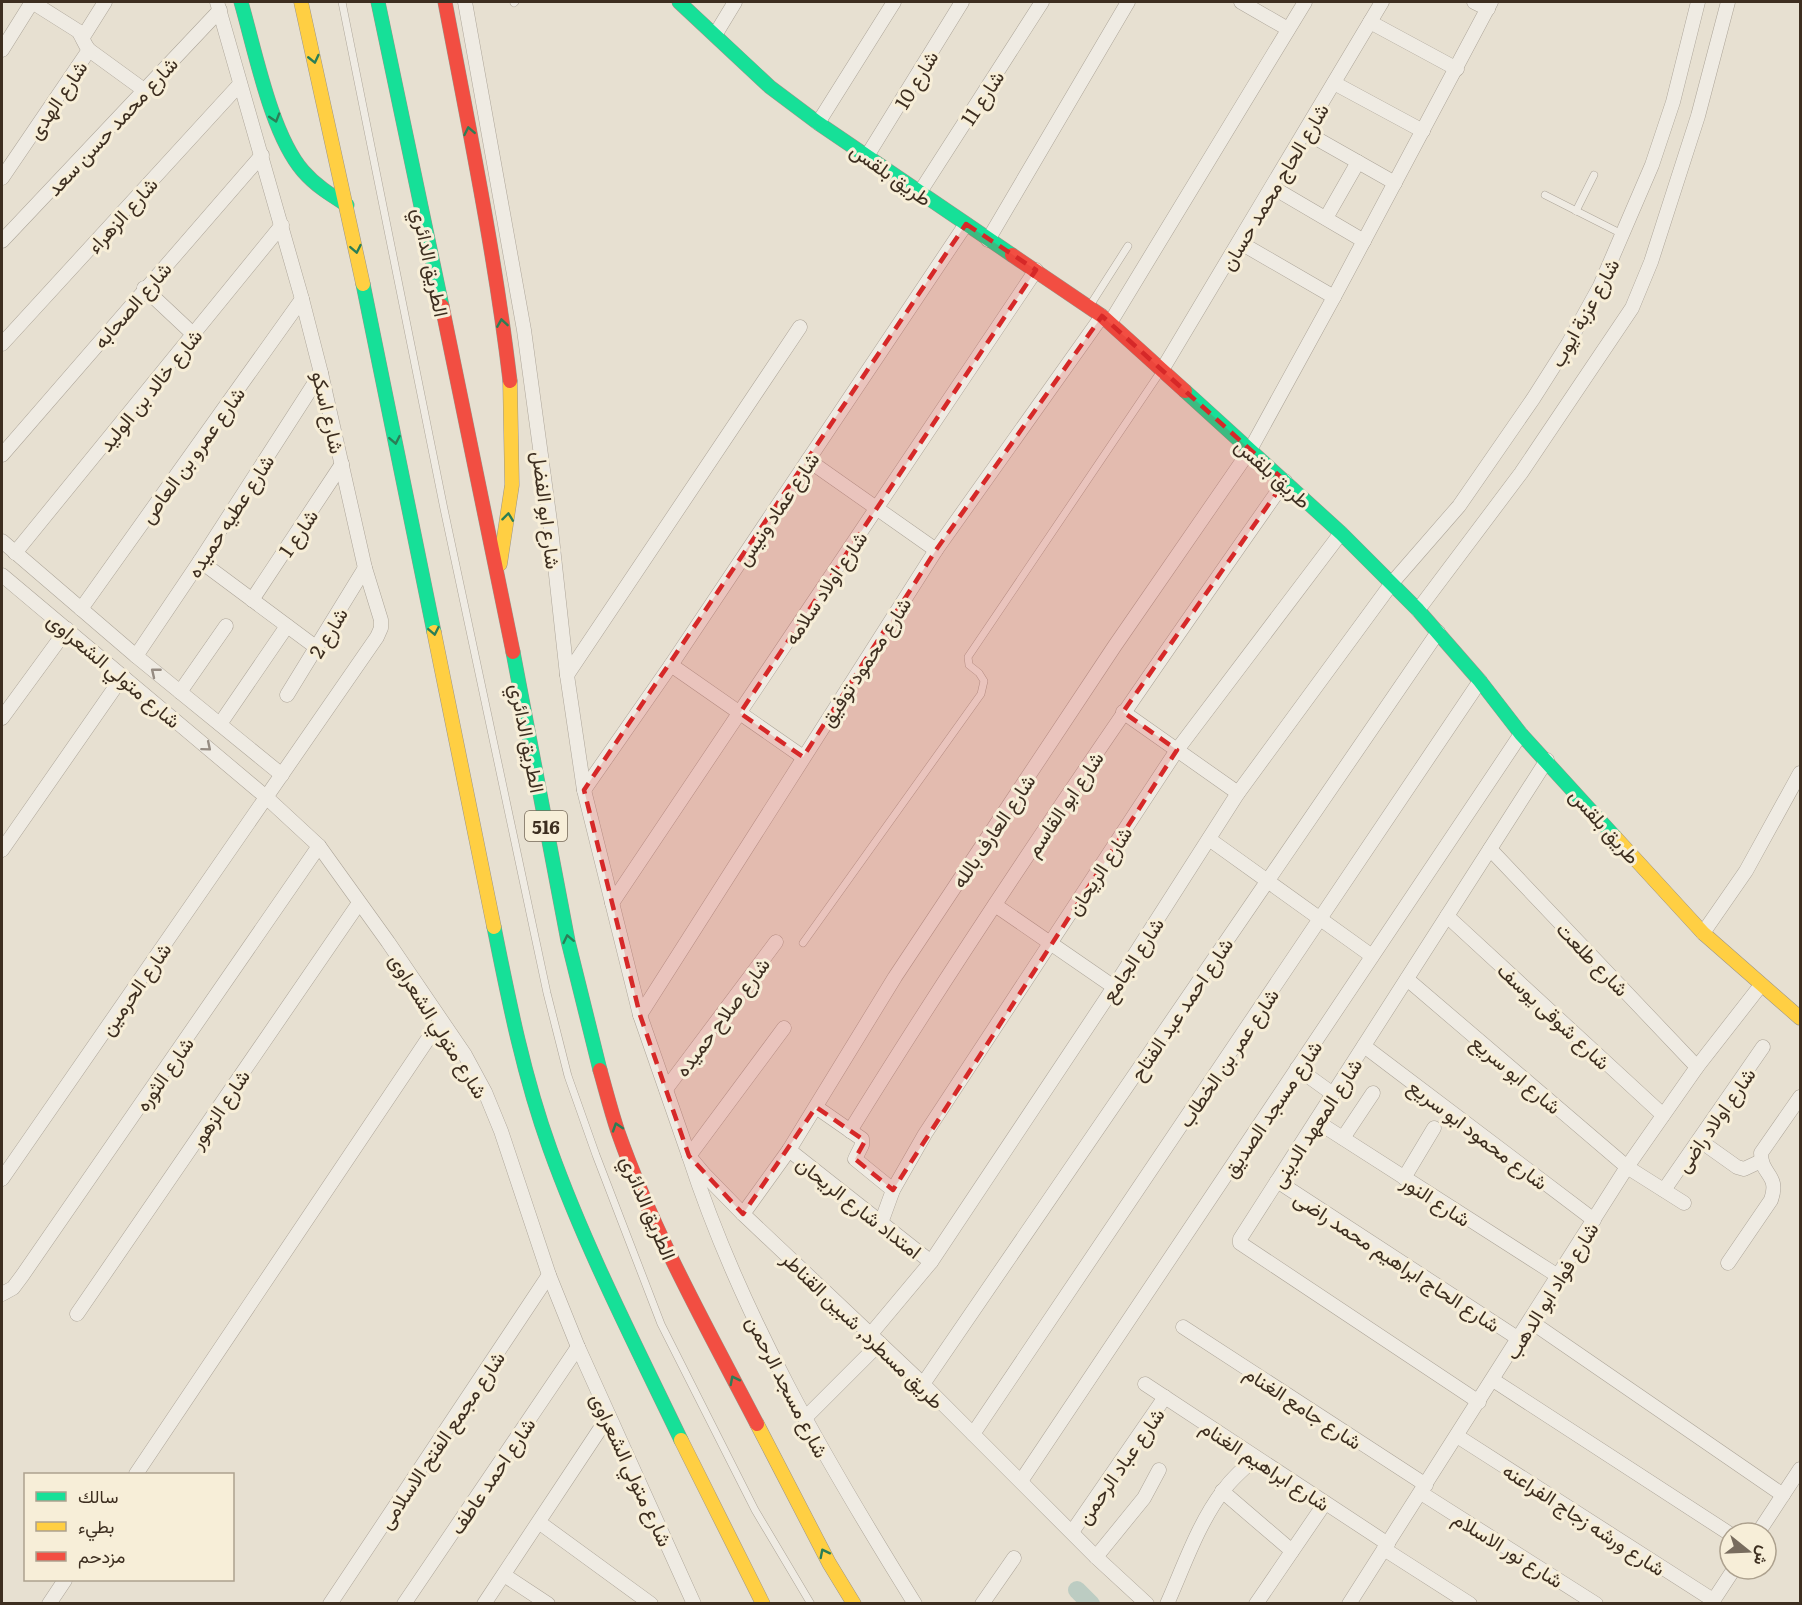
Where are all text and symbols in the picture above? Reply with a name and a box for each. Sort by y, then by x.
street label: شارع 10 [886,44,945,115]
street label: شارع محمد حسن سعد [38,49,184,202]
one-way arrow [307,53,320,63]
street label: شارع الهدى [19,54,94,145]
street label: شارع 11 [952,63,1011,131]
street label: شارع الحاج محمد حسان [1211,97,1336,276]
one-way arrow [267,112,280,123]
one-way arrow [463,126,476,136]
street label: طريق بلقس [845,134,939,212]
street label: شارع الزهراء [78,169,164,260]
street label: الطريق الدائري [402,205,458,320]
one-way arrow [349,244,362,254]
street label: شارع عزبة ايوب [1541,252,1626,372]
street label: شارع الصحابه [85,254,178,355]
one-way arrow [496,319,509,329]
street label: شارع خالد بن الوليد [90,321,209,458]
street label: شارع اسكو [305,368,354,456]
street label: شارع عمرو بن العاص [131,379,252,529]
street label: طريق بلقس [1229,430,1319,514]
one-way arrow [388,435,401,445]
street label: شارع عماد ونيس [727,445,826,571]
street label: شارع عطيه حميده [178,447,281,583]
street label: شارع ابو الفضل [525,449,570,571]
street label: شارع 1 [270,502,325,563]
one-way arrow [501,513,514,522]
street label: شارع اولاد سلامه [775,524,874,650]
street label: شارع محمود توفيق [811,590,918,732]
street label: شارع 2 [300,601,355,664]
street label: شارع متولي الشعراوى [39,604,188,737]
one-way arrow [426,626,439,636]
one-way arrow [151,668,162,679]
street label: الطريق الدائري [500,681,554,796]
one-way arrow [200,740,211,751]
street label: شارع ابو القاسم [1017,744,1110,862]
street label: شارع العارف بالله [943,767,1042,894]
street label: طريق بلقس [1564,780,1648,870]
road number: 516 [525,811,567,841]
street label: شارع الريحان [1058,819,1139,921]
street label: شارع الجامع [1092,911,1171,1008]
street label: شارع طلعت [1550,914,1637,1003]
street label: شارع احمد عبد الفتاح [1121,930,1240,1086]
one-way arrow [562,934,575,944]
street label: شارع الحرمين [91,935,178,1041]
street label: شارع متولي الشعراوى [380,946,497,1106]
street label: شارع صلاح حميده [666,950,777,1083]
street label: شارع شوقى يوسف [1491,954,1618,1076]
street label: شارع عمر بن الخطاب [1169,981,1286,1133]
street label: شارع ابو سريع [1464,1026,1569,1121]
street label: شارع الثوره [126,1029,201,1117]
street label: شارع مسجد الصديق [1214,1033,1329,1183]
street label: شارع المعهد الدينى [1262,1051,1369,1193]
street label: شارع اولاد راضى [1667,1060,1762,1178]
street label: شارع الزهور [180,1062,257,1155]
street label: شارع محمود ابو سريع [1402,1070,1555,1197]
one-way arrow [612,1122,625,1133]
street label: امتداد شارع الريحان [790,1147,929,1265]
street label: الطريق الدائري [611,1150,685,1265]
street label: شارع النور [1395,1165,1478,1233]
street label: شارع الحاج ابراهيم محمد راضى [1288,1182,1507,1339]
street label: شارع فواد ابو الدهب [1496,1215,1605,1365]
street label: طريق مسطرد, شبين القناطر [775,1243,952,1415]
street label: شارع مسجد الرحمن [739,1310,838,1463]
street label: شارع مجمع الفتح الاسلامى [369,1344,512,1535]
street label: شارع جامع الغنام [1239,1357,1369,1456]
one-way arrow [730,1376,741,1387]
street label: شارع متولي الشعراوى [581,1387,682,1552]
street label: شارع عباد الرحمن [1068,1401,1171,1530]
street label: شارع احمد عاطف [441,1410,542,1540]
street label: شارع ابراهيم الغنام [1195,1411,1337,1518]
street label: شارع ورشه زجاج الفراعنه [1497,1454,1672,1583]
legend [24,1473,234,1581]
text: سالك [78,1482,118,1509]
street label: شارع نور الاسلام [1447,1502,1570,1595]
text: بطيء [78,1512,114,1542]
north arrow [1718,1521,1778,1581]
text: مزدحم [78,1542,125,1569]
text: ش [1749,1543,1778,1569]
one-way arrow [820,1549,831,1560]

